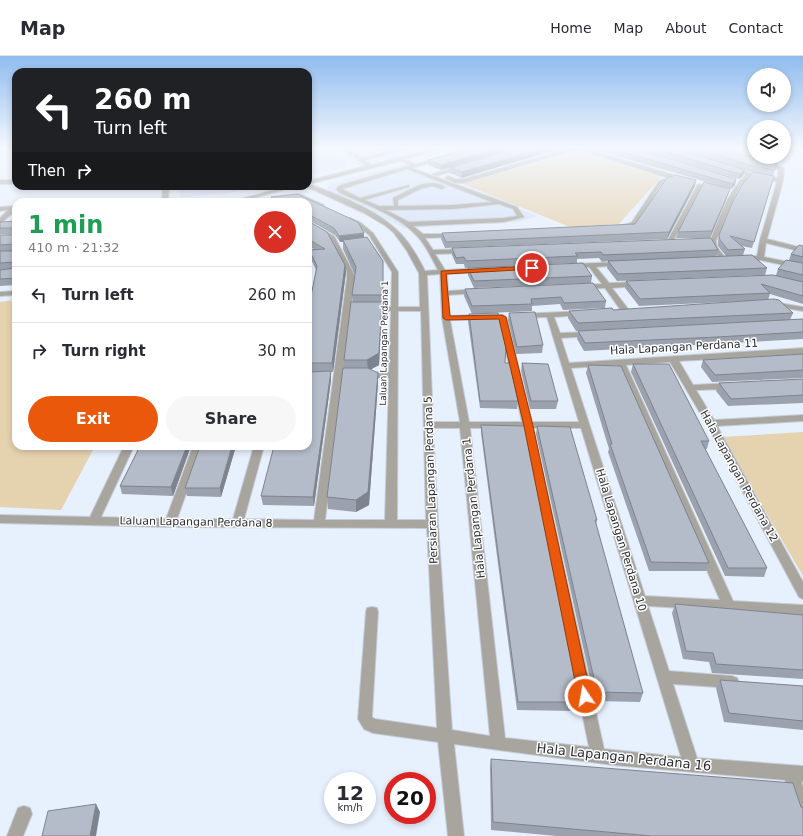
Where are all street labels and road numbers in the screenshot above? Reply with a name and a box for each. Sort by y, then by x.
street label: Laluan Lapangan Perdana 1 [378,280,390,406]
street label: Hala Lapangan Perdana 11 [610,337,758,357]
street label: Persiaran Lapangan Perdana 5 [422,396,440,564]
street label: Hala Lapangan Perdana 12 [697,408,781,544]
street label: Hala Lapangan Perdana 1 [460,437,488,579]
street label: Hala Lapangan Perdana 10 [593,467,649,613]
street label: Laluan Lapangan Perdana 8 [119,514,273,530]
street label: Hala Lapangan Perdana 16 [536,740,712,774]

